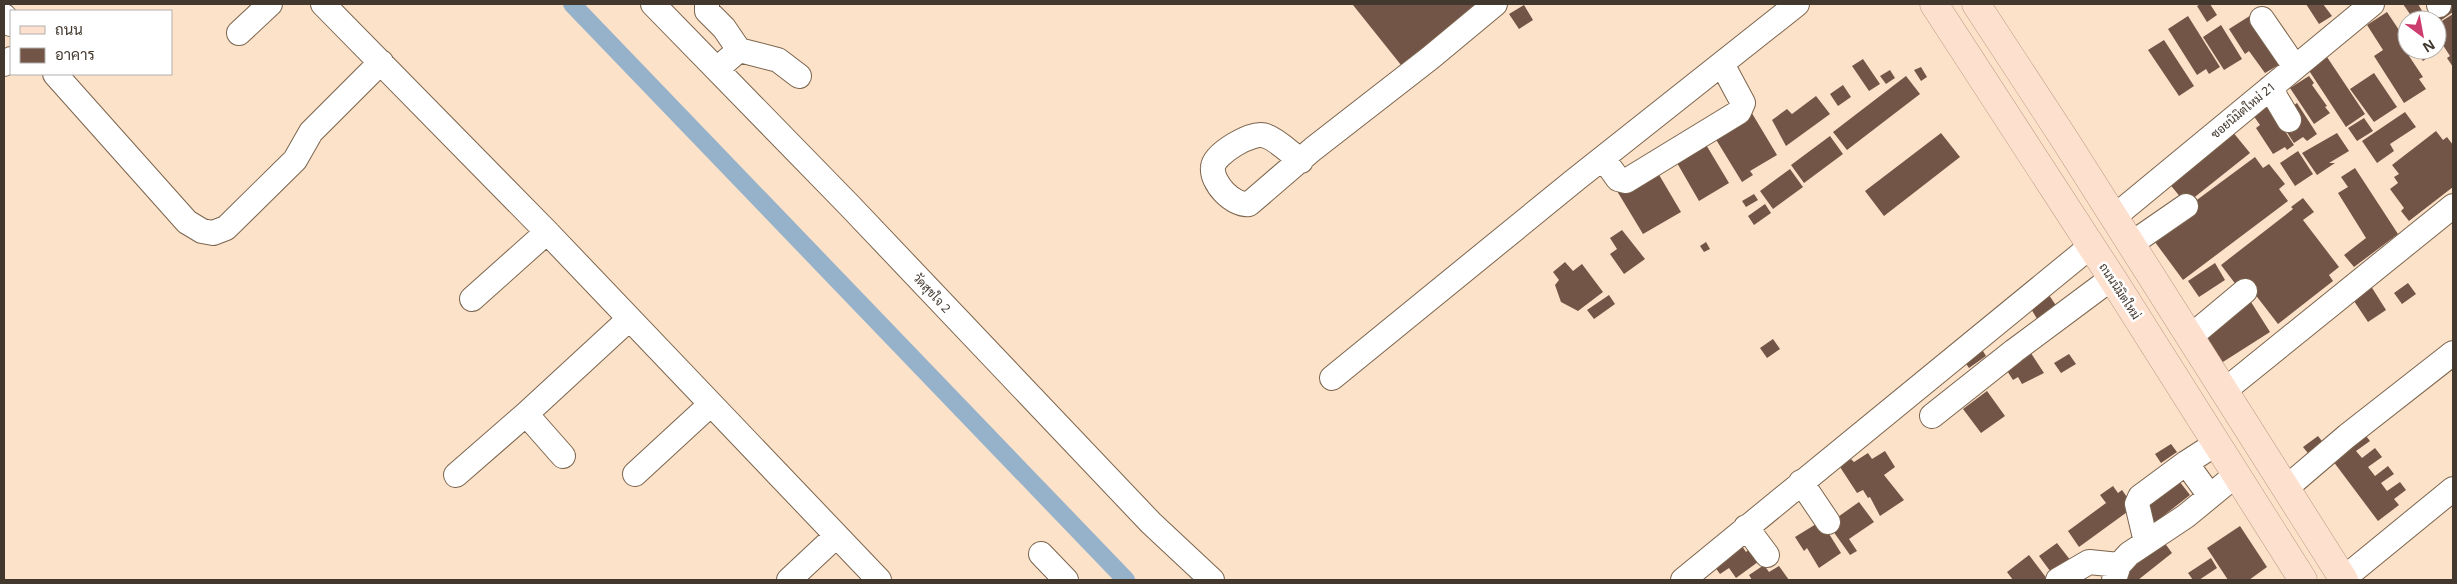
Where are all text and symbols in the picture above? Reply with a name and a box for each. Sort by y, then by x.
legend [10,10,172,75]
north arrow [2397,10,2447,60]
text: ถนน [55,19,83,39]
text: N [2419,35,2439,58]
text: อาคาร [55,44,95,64]
street label: ซอยนิมิตใหม่ 21 [2207,78,2279,142]
street label: ถนนนิมิตใหม่ [2095,259,2145,323]
street label: วัดสุขใจ 2 [909,269,955,317]

